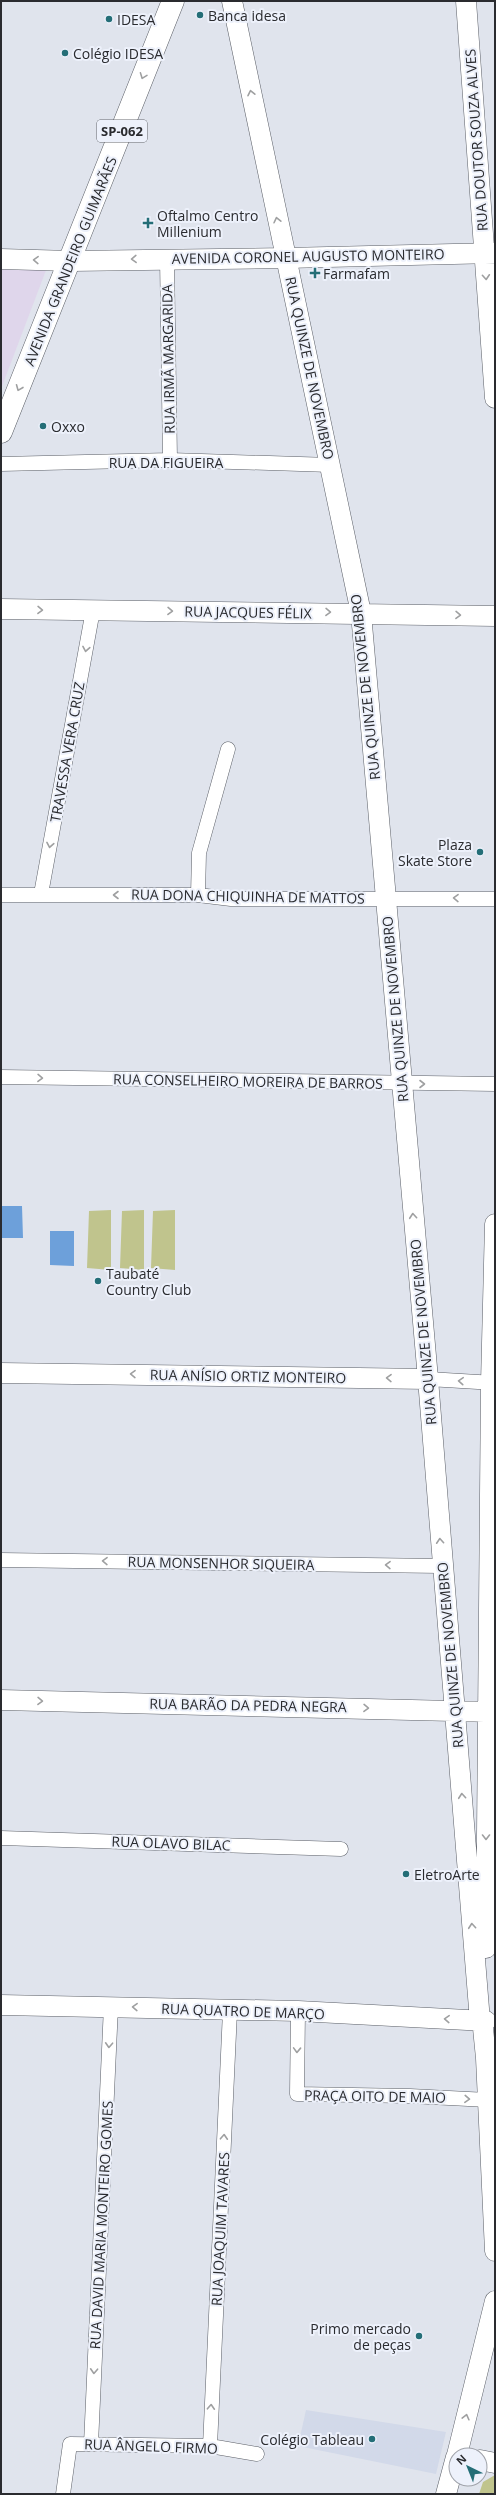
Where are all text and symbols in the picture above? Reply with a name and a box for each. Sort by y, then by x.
place label: Banca idesa [208,6,286,25]
place label: IDESA [117,10,156,29]
marker: Banca idesa [195,10,205,20]
marker: IDESA [104,14,114,24]
place label: Colégio IDESA [73,44,163,63]
marker: Colégio IDESA [60,48,70,58]
street label: RUA DOUTOR SOUZA ALVES [460,48,492,232]
one-way arrow [140,73,148,80]
one-way arrow [247,90,255,96]
road number: SP-062 [97,120,147,142]
street label: AVENIDA GRANDEIRO GUIMARÃES [19,154,121,368]
place label: Oftalmo Centro Millenium [157,206,258,241]
marker: Oftalmo Centro Millenium [142,217,154,229]
one-way arrow [274,217,282,223]
street label: AVENIDA CORONEL AUGUSTO MONTEIRO [171,244,445,268]
one-way arrow [131,255,137,263]
one-way arrow [33,256,39,264]
place label: Farmafam [323,264,390,283]
marker: Farmafam [310,268,320,278]
one-way arrow [481,274,490,280]
street label: RUA QUINZE DE NOVEMBRO [281,275,339,461]
street label: RUA IRMÃ MARGARIDA [157,284,179,434]
one-way arrow [16,383,24,391]
place label: Oxxo [51,417,85,436]
marker: Oxxo [38,421,48,431]
street label: RUA DA FIGUEIRA [109,453,223,472]
street label: RUA QUINZE DE NOVEMBRO [346,593,384,781]
street label: RUA JACQUES FÉLIX [184,601,313,623]
one-way arrow [37,606,43,614]
one-way arrow [167,607,173,615]
one-way arrow [325,608,331,616]
one-way arrow [455,611,461,619]
one-way arrow [82,645,91,652]
street label: TRAVESSA VERA CRUZ [45,680,89,824]
place label: Plaza Skate Store [398,835,472,870]
one-way arrow [47,842,55,848]
marker: Plaza Skate Store [475,847,485,857]
street label: RUA DONA CHIQUINHA DE MATTOS [131,884,365,908]
one-way arrow [113,891,119,899]
one-way arrow [453,894,459,902]
street label: RUA QUINZE DE NOVEMBRO [377,915,413,1103]
street label: RUA CONSELHEIRO MOREIRA DE BARROS [113,1069,383,1093]
one-way arrow [37,1074,43,1082]
one-way arrow [419,1080,425,1088]
one-way arrow [408,1213,417,1219]
street label: RUA QUINZE DE NOVEMBRO [405,1238,441,1426]
place label: Taubaté Country Club [106,1264,191,1299]
marker: Taubaté Country Club [93,1276,103,1286]
street label: RUA ANÍSIO ORTIZ MONTEIRO [150,1365,347,1387]
one-way arrow [130,1370,136,1379]
one-way arrow [386,1374,392,1382]
one-way arrow [458,1376,464,1385]
one-way arrow [435,1538,444,1544]
street label: RUA MONSENHOR SIQUEIRA [127,1552,315,1574]
one-way arrow [102,1557,108,1566]
one-way arrow [385,1561,391,1569]
street label: RUA QUINZE DE NOVEMBRO [432,1561,468,1749]
street label: RUA BARÃO DA PEDRA NEGRA [149,1694,347,1716]
one-way arrow [37,1696,43,1705]
one-way arrow [363,1704,369,1712]
one-way arrow [457,1793,466,1799]
street label: RUA OLAVO BILAC [111,1831,231,1855]
one-way arrow [482,1834,490,1840]
place label: EletroArte [414,1865,480,1884]
marker: EletroArte [401,1869,411,1879]
one-way arrow [468,1923,477,1929]
street label: RUA QUATRO DE MARÇO [161,1999,325,2023]
one-way arrow [132,2003,138,2012]
one-way arrow [444,2015,450,2023]
one-way arrow [105,2042,113,2048]
one-way arrow [293,2047,301,2053]
street label: PRAÇA OITO DE MAIO [304,2085,446,2107]
one-way arrow [464,2094,470,2103]
street label: RUA DAVID MARIA MONTEIRO GOMES [85,2100,117,2350]
one-way arrow [220,2134,228,2140]
street label: RUA JOAQUIM TAVARES [206,2152,234,2306]
place label: Primo mercado de peças [310,2319,411,2354]
marker: Primo mercado de peças [414,2331,424,2341]
one-way arrow [90,2368,98,2374]
one-way arrow [207,2404,216,2410]
one-way arrow [461,2414,470,2421]
place label: Colégio Tableau [260,2430,364,2449]
street label: RUA ÂNGELO FIRMO [84,2434,218,2458]
marker: Colégio Tableau [367,2434,377,2444]
north arrow [448,2447,488,2487]
text: N [452,2451,469,2468]

